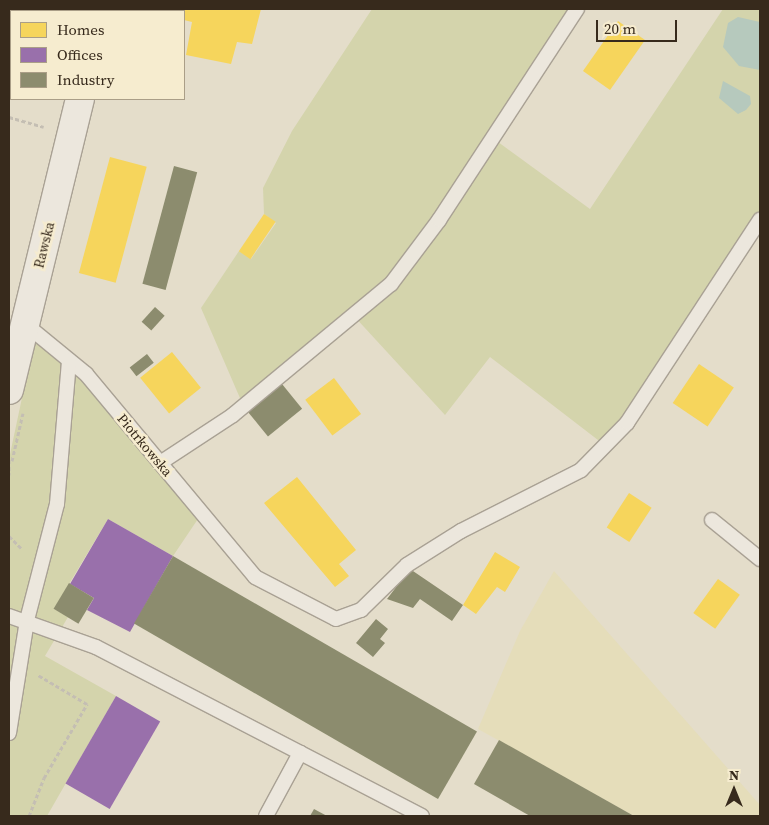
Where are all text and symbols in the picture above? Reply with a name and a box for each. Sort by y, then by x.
legend [10,10,185,100]
scale bar [599,10,680,42]
text: 20 m [604,18,636,39]
text: Homes [57,19,104,40]
text: Offices [57,44,103,65]
text: Industry [57,69,114,90]
street label: Rawska [30,220,58,270]
street label: Piotrkowska [114,410,176,480]
north arrow [709,765,759,815]
text: N [729,765,739,785]

